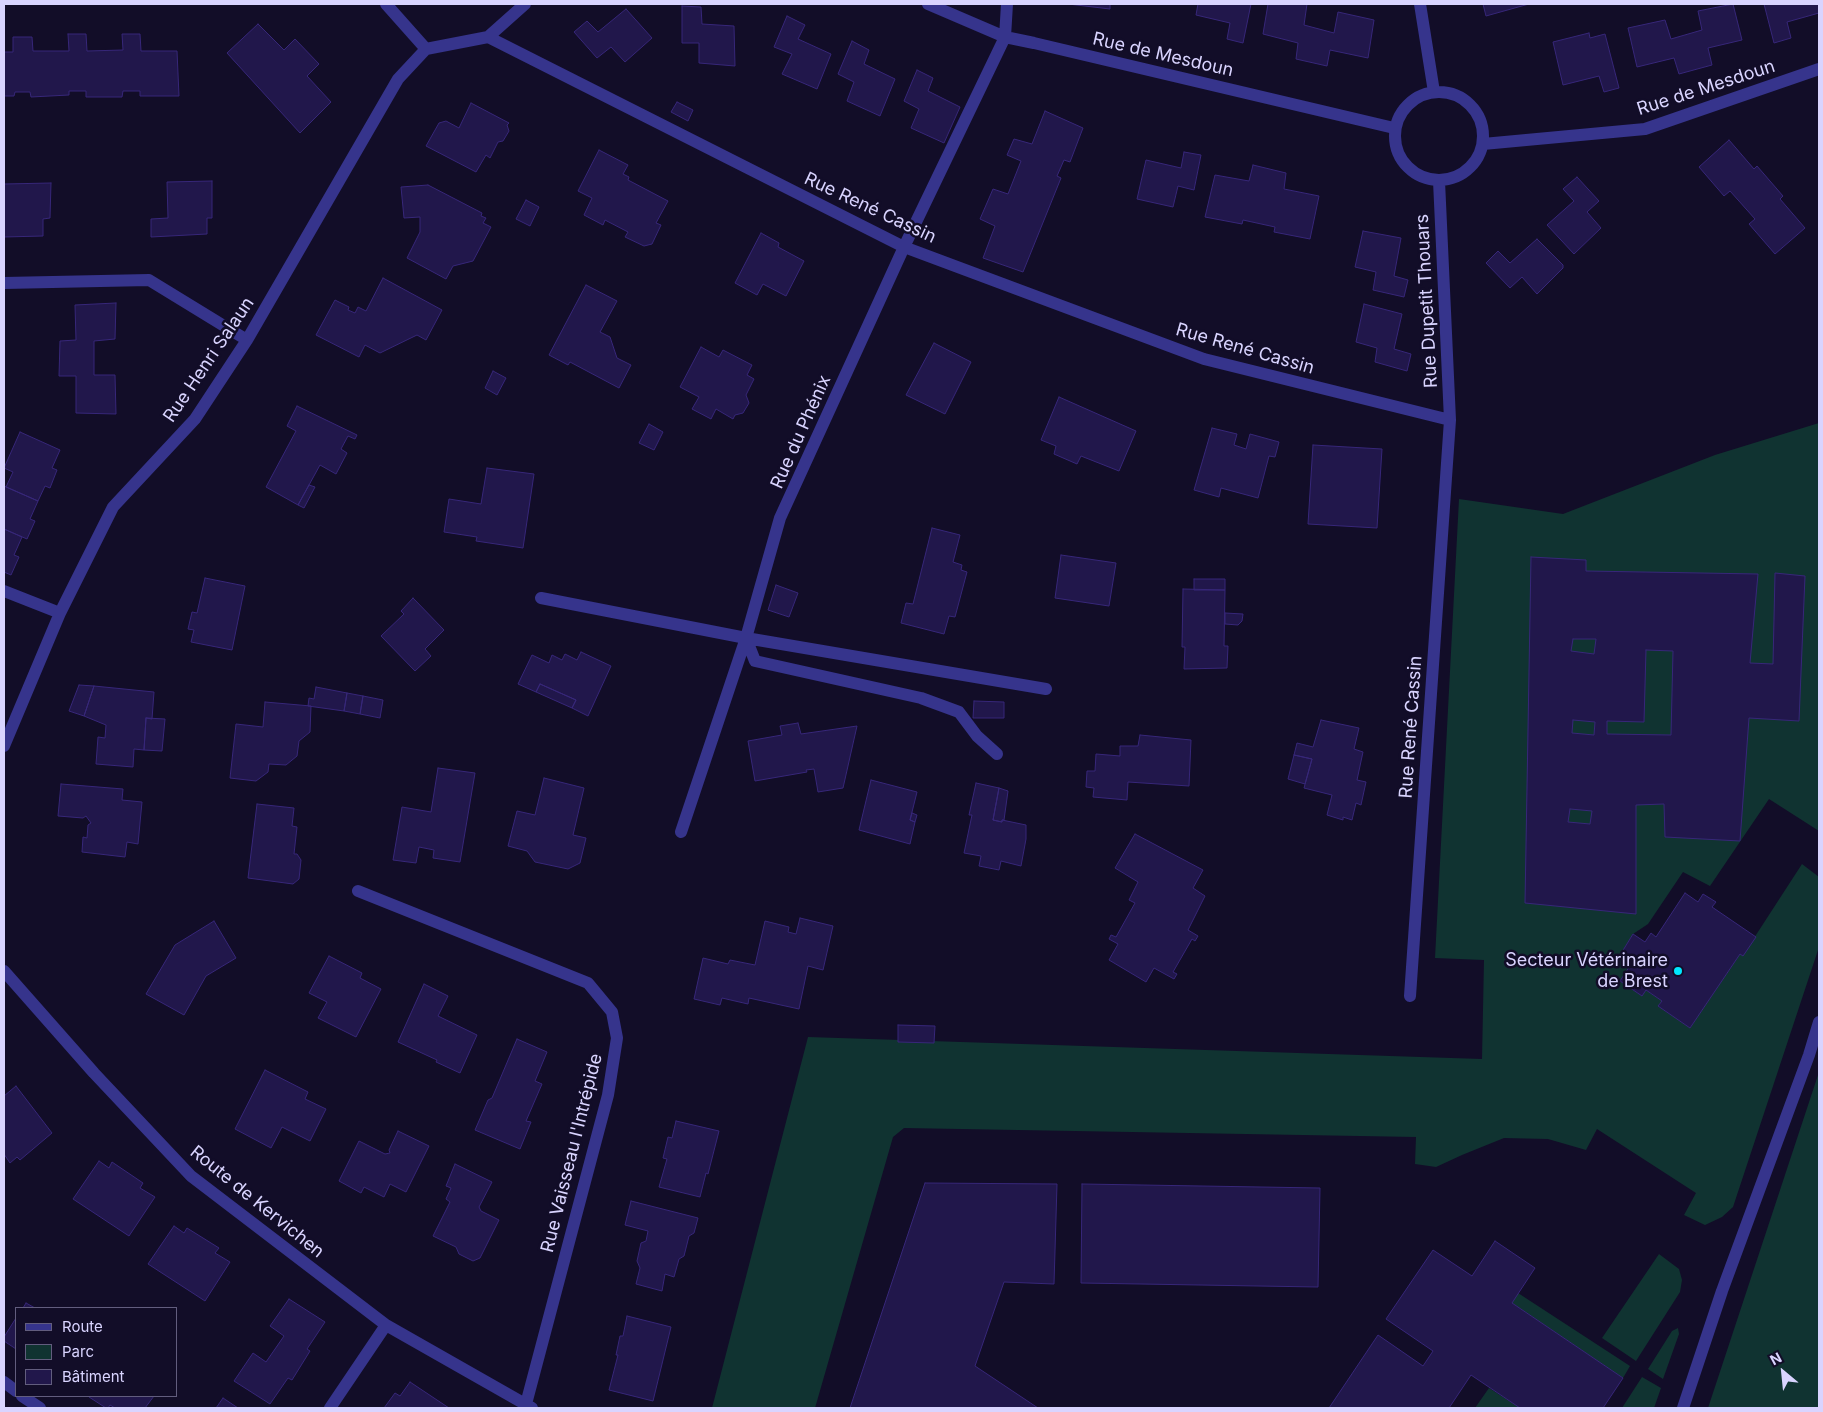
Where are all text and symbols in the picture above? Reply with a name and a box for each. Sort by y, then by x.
street label: Rue de Mesdoun [1091,28,1235,82]
street label: Rue de Mesdoun [1634,56,1778,120]
street label: Rue René Cassin [801,168,939,248]
street label: Rue Dupetit Thouars [1412,213,1442,389]
street label: Rue Henri Salaun [159,293,259,427]
street label: Rue René Cassin [1173,319,1317,379]
street label: Rue du Phénix [766,372,836,492]
street label: Rue René Cassin [1395,655,1427,799]
place label: Secteur Vétérinaire de Brest [1505,950,1668,992]
marker: Secteur Vétérinaire de Brest [1672,965,1684,977]
street label: Rue Vaisseau l'Intrépide [537,1051,607,1255]
street label: Route de Kervichen [186,1141,328,1263]
legend [15,1307,178,1397]
text: Route [62,1317,103,1336]
text: Parc [62,1342,94,1361]
north arrow [1758,1347,1808,1397]
text: N [1767,1348,1784,1368]
text: Bâtiment [62,1367,124,1386]

